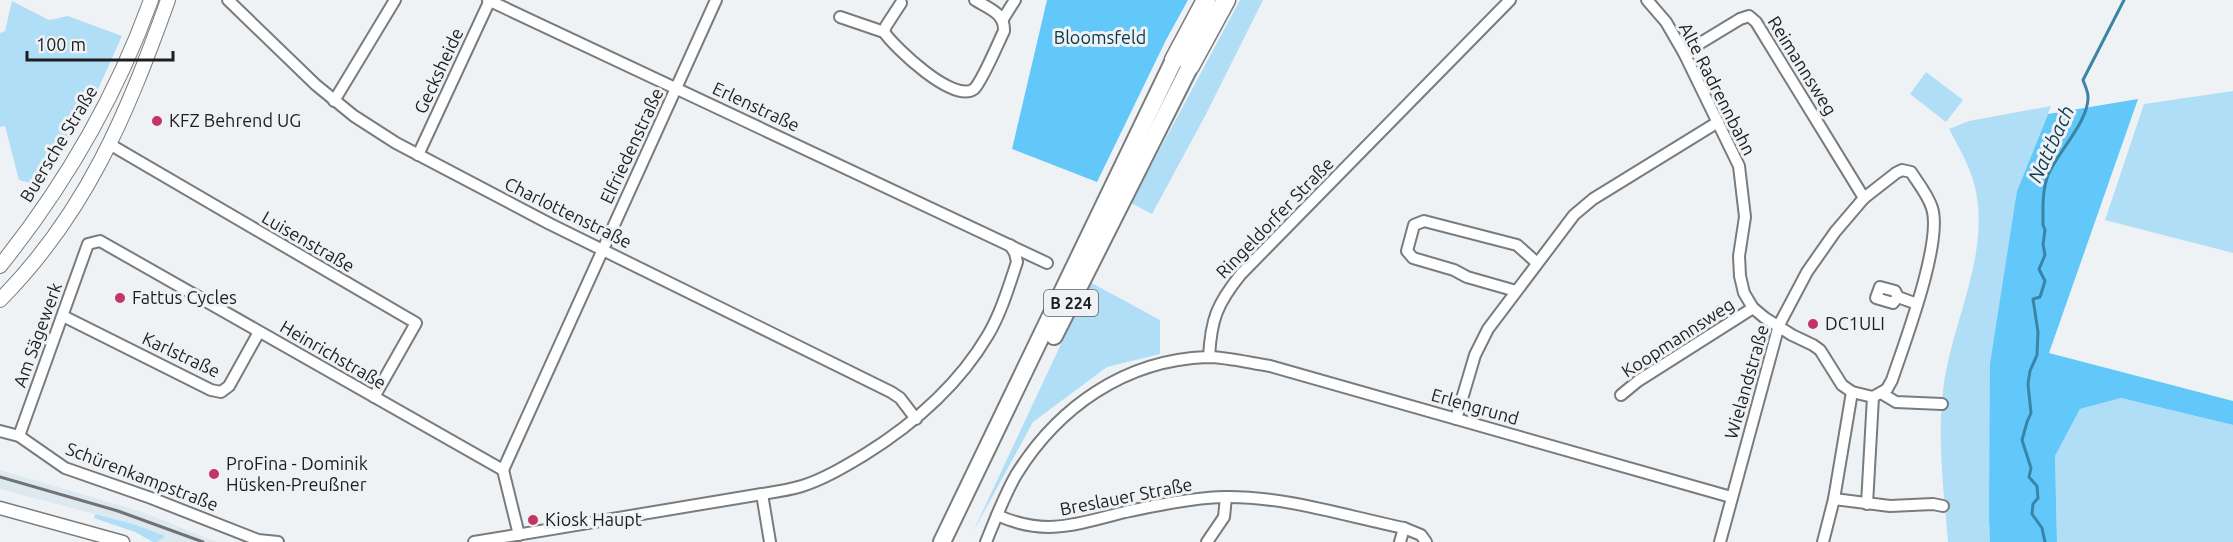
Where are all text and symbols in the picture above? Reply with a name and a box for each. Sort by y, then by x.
street label: Reimannsweg [1764,12,1841,119]
street label: Alte Radrennbahn [1676,19,1760,158]
scale bar [27,24,172,62]
street label: Gecksheide [410,25,467,117]
park label: Bloomsfeld [1054,27,1146,47]
text: 100 m [36,34,86,54]
street label: Erlenstraße [710,77,803,135]
street label: Buersche Straße [15,82,101,205]
street label: Elfriedenstraße [596,85,667,207]
water label: Nattbach [2023,102,2078,186]
place label: KFZ Behrend UG [169,110,301,130]
marker: KFZ Behrend UG [150,114,164,128]
street label: Ringeldorfer Straße [1212,153,1337,282]
street label: Charlottenstraße [502,173,635,251]
street label: Luisenstraße [259,207,358,276]
street label: Am Sägewerk [9,279,65,390]
place label: Fattus Cycles [132,287,237,307]
road number: B 224 [1044,290,1098,316]
marker: Fattus Cycles [113,291,127,305]
street label: Koopmannsweg [1618,293,1737,381]
place label: DC1ULI [1825,313,1885,333]
street label: Heinrichstraße [277,316,390,392]
marker: DC1ULI [1806,317,1820,331]
street label: Wielandstraße [1720,322,1772,441]
street label: Karlstraße [139,327,223,381]
street label: Erlengrund [1429,384,1521,428]
street label: Schürenkampstraße [63,438,221,514]
place label: ProFina - Dominik Hüsken-Preußner [226,453,368,494]
marker: ProFina - Dominik Hüsken-Preußner [207,467,221,481]
street label: Breslauer Straße [1058,473,1194,519]
place label: Kiosk Haupt [545,509,642,529]
marker: Kiosk Haupt [526,513,540,527]

